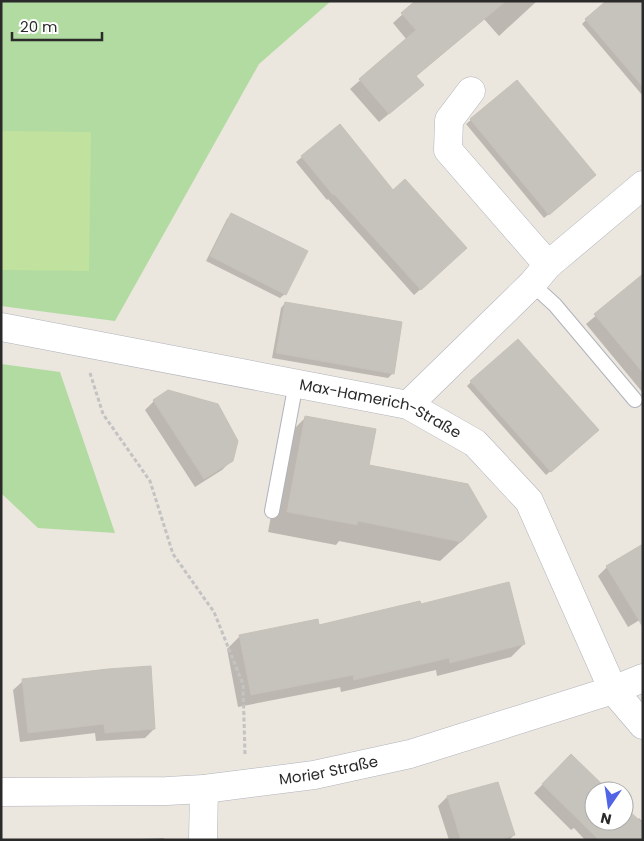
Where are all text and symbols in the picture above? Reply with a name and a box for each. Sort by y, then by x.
scale bar [12,10,102,42]
text: 20 m [20,16,58,37]
street label: Max-Hamerich-Straße [298,373,465,443]
street label: Morier Straße [278,750,380,789]
north arrow [584,781,634,831]
text: N [599,808,613,830]

